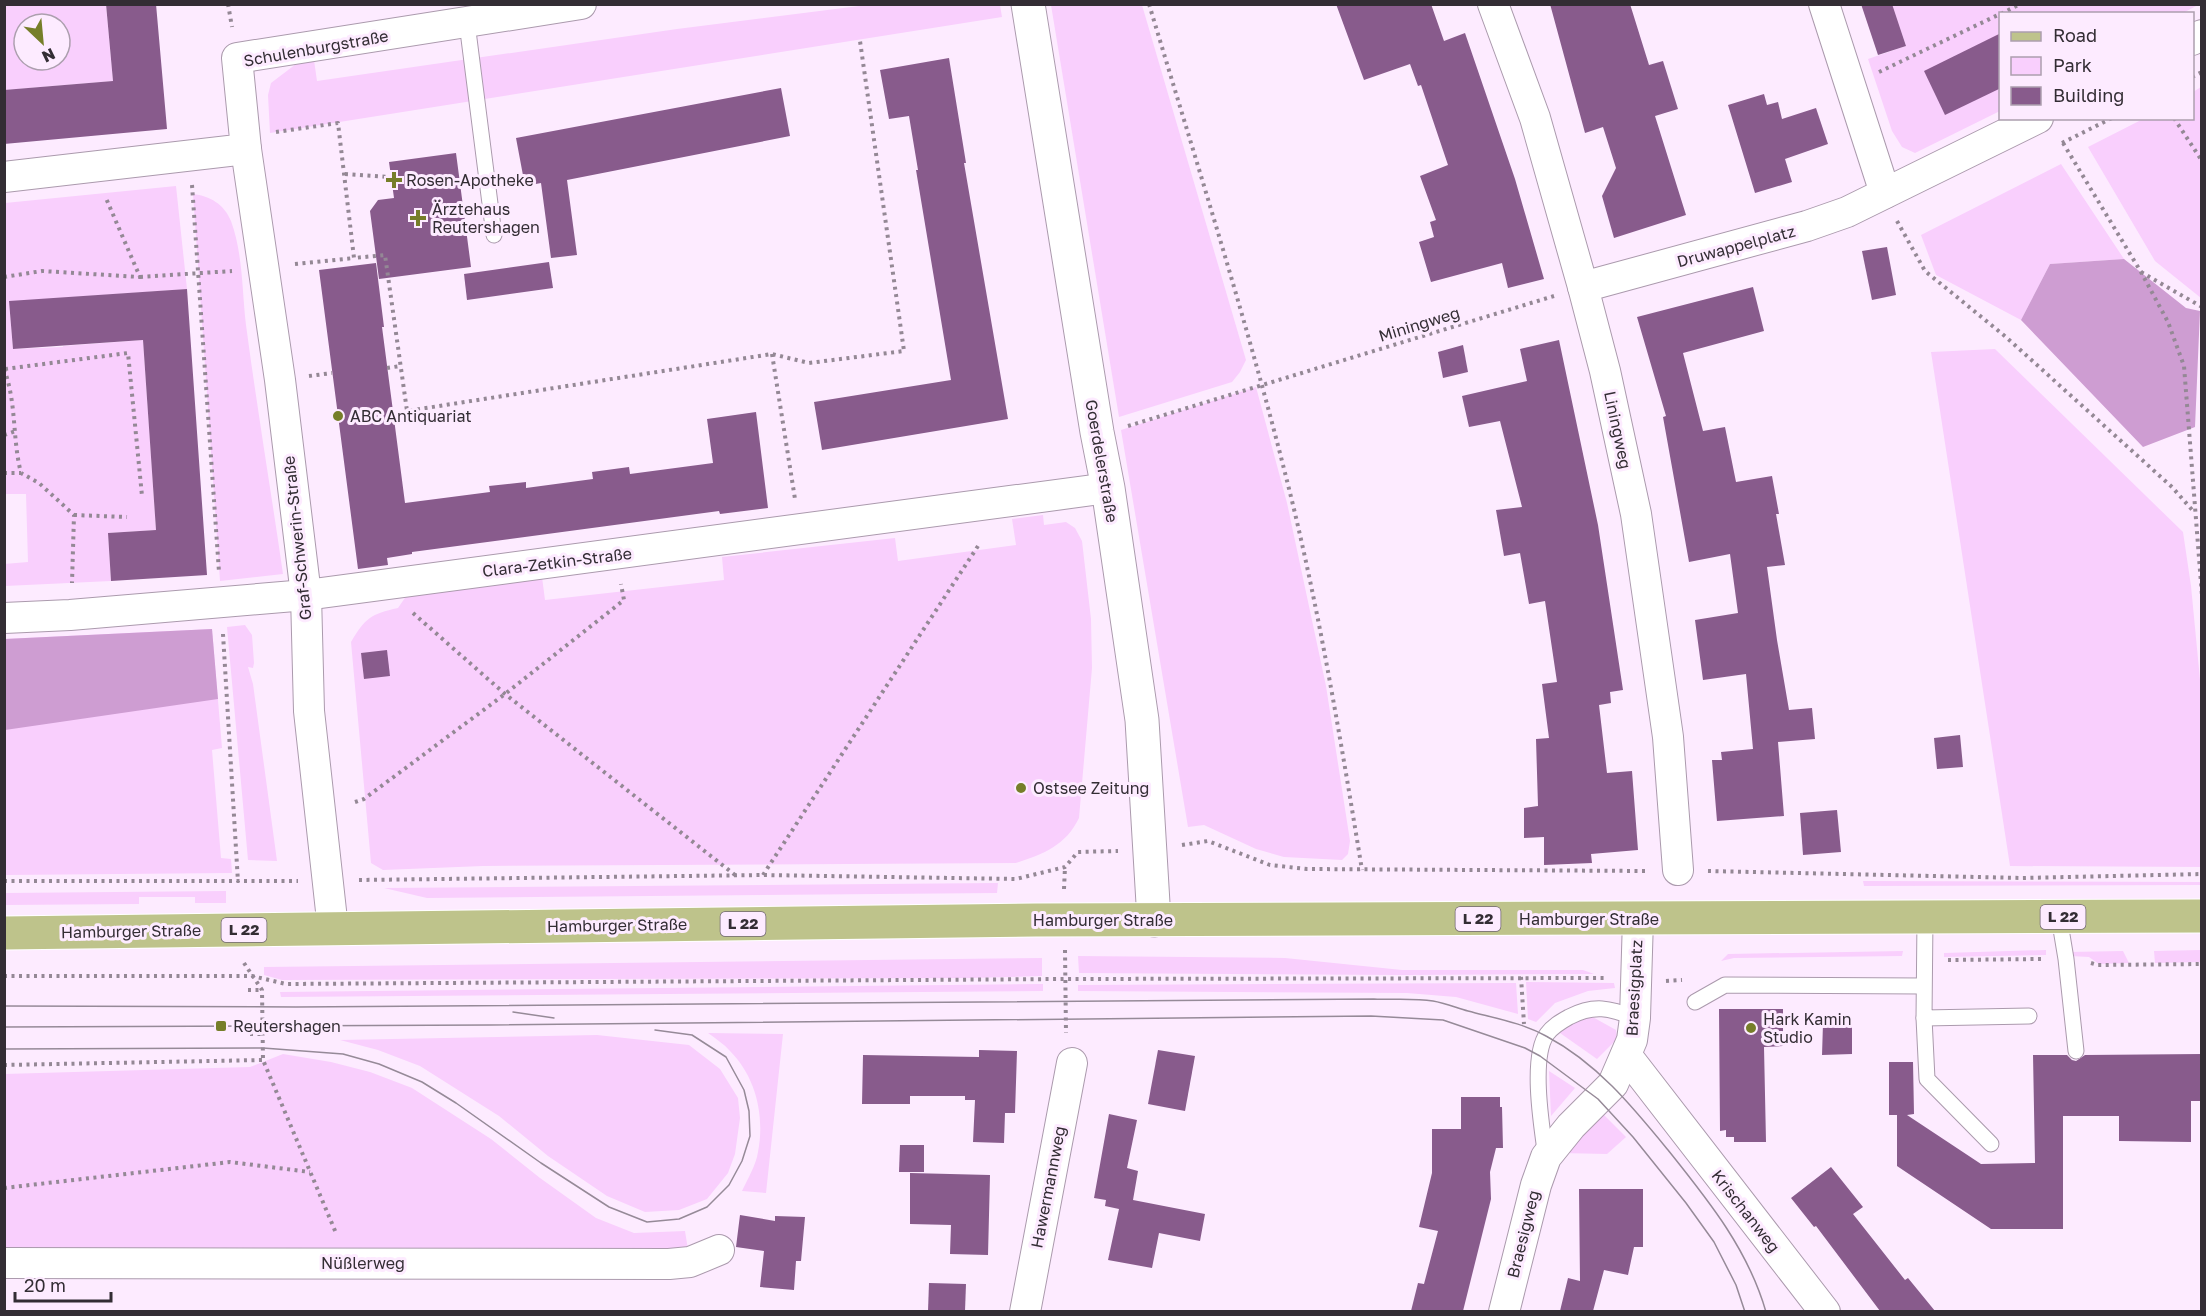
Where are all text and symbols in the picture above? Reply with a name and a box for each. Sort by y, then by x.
north arrow [12,12,72,72]
legend [1999,12,2194,120]
text: Road [2053,24,2097,46]
street label: Schulenburgstraße [242,25,390,71]
text: N [39,44,58,67]
text: Park [2053,54,2092,76]
text: Building [2053,84,2124,106]
place label: Rosen-Apotheke [406,170,534,190]
marker: Rosen-Apotheke [387,173,401,187]
place label: Ärztehaus Reutershagen [432,199,540,237]
marker: Ärztehaus Reutershagen [409,209,427,227]
street label: Druwappelplatz [1675,221,1797,271]
street label: Miningweg [1376,302,1462,346]
street label: Liningweg [1600,389,1636,471]
street label: Goerdelerstraße [1081,398,1123,524]
place label: ABC Antiquariat [350,406,472,426]
marker: ABC Antiquariat [331,409,345,423]
street label: Graf-Schwerin-Straße [278,455,316,621]
street label: Clara-Zetkin-Straße [481,543,633,581]
place label: Ostsee Zeitung [1033,778,1149,798]
marker: Ostsee Zeitung [1014,781,1028,795]
road number: L 22 [2040,905,2086,929]
road number: L 22 [1456,907,1500,931]
street label: Hamburger Straße [1519,909,1659,929]
street label: Hamburger Straße [1033,910,1173,930]
road number: L 22 [720,912,766,936]
street label: Hamburger Straße [547,914,687,936]
road number: L 22 [222,918,266,942]
street label: Hamburger Straße [61,920,201,942]
street label: Braesigplatz [1621,939,1647,1037]
place label: Hark Kamin Studio [1763,1009,1852,1047]
place label: Reutershagen [233,1016,341,1036]
marker: Reutershagen [214,1019,228,1033]
marker: Hark Kamin Studio [1744,1021,1758,1035]
street label: Hawermannweg [1026,1124,1070,1250]
street label: Krischanweg [1708,1166,1784,1256]
street label: Braesigweg [1502,1188,1544,1280]
street label: Nüßlerweg [321,1253,405,1273]
scale bar [15,1265,111,1303]
text: 20 m [24,1274,66,1296]

